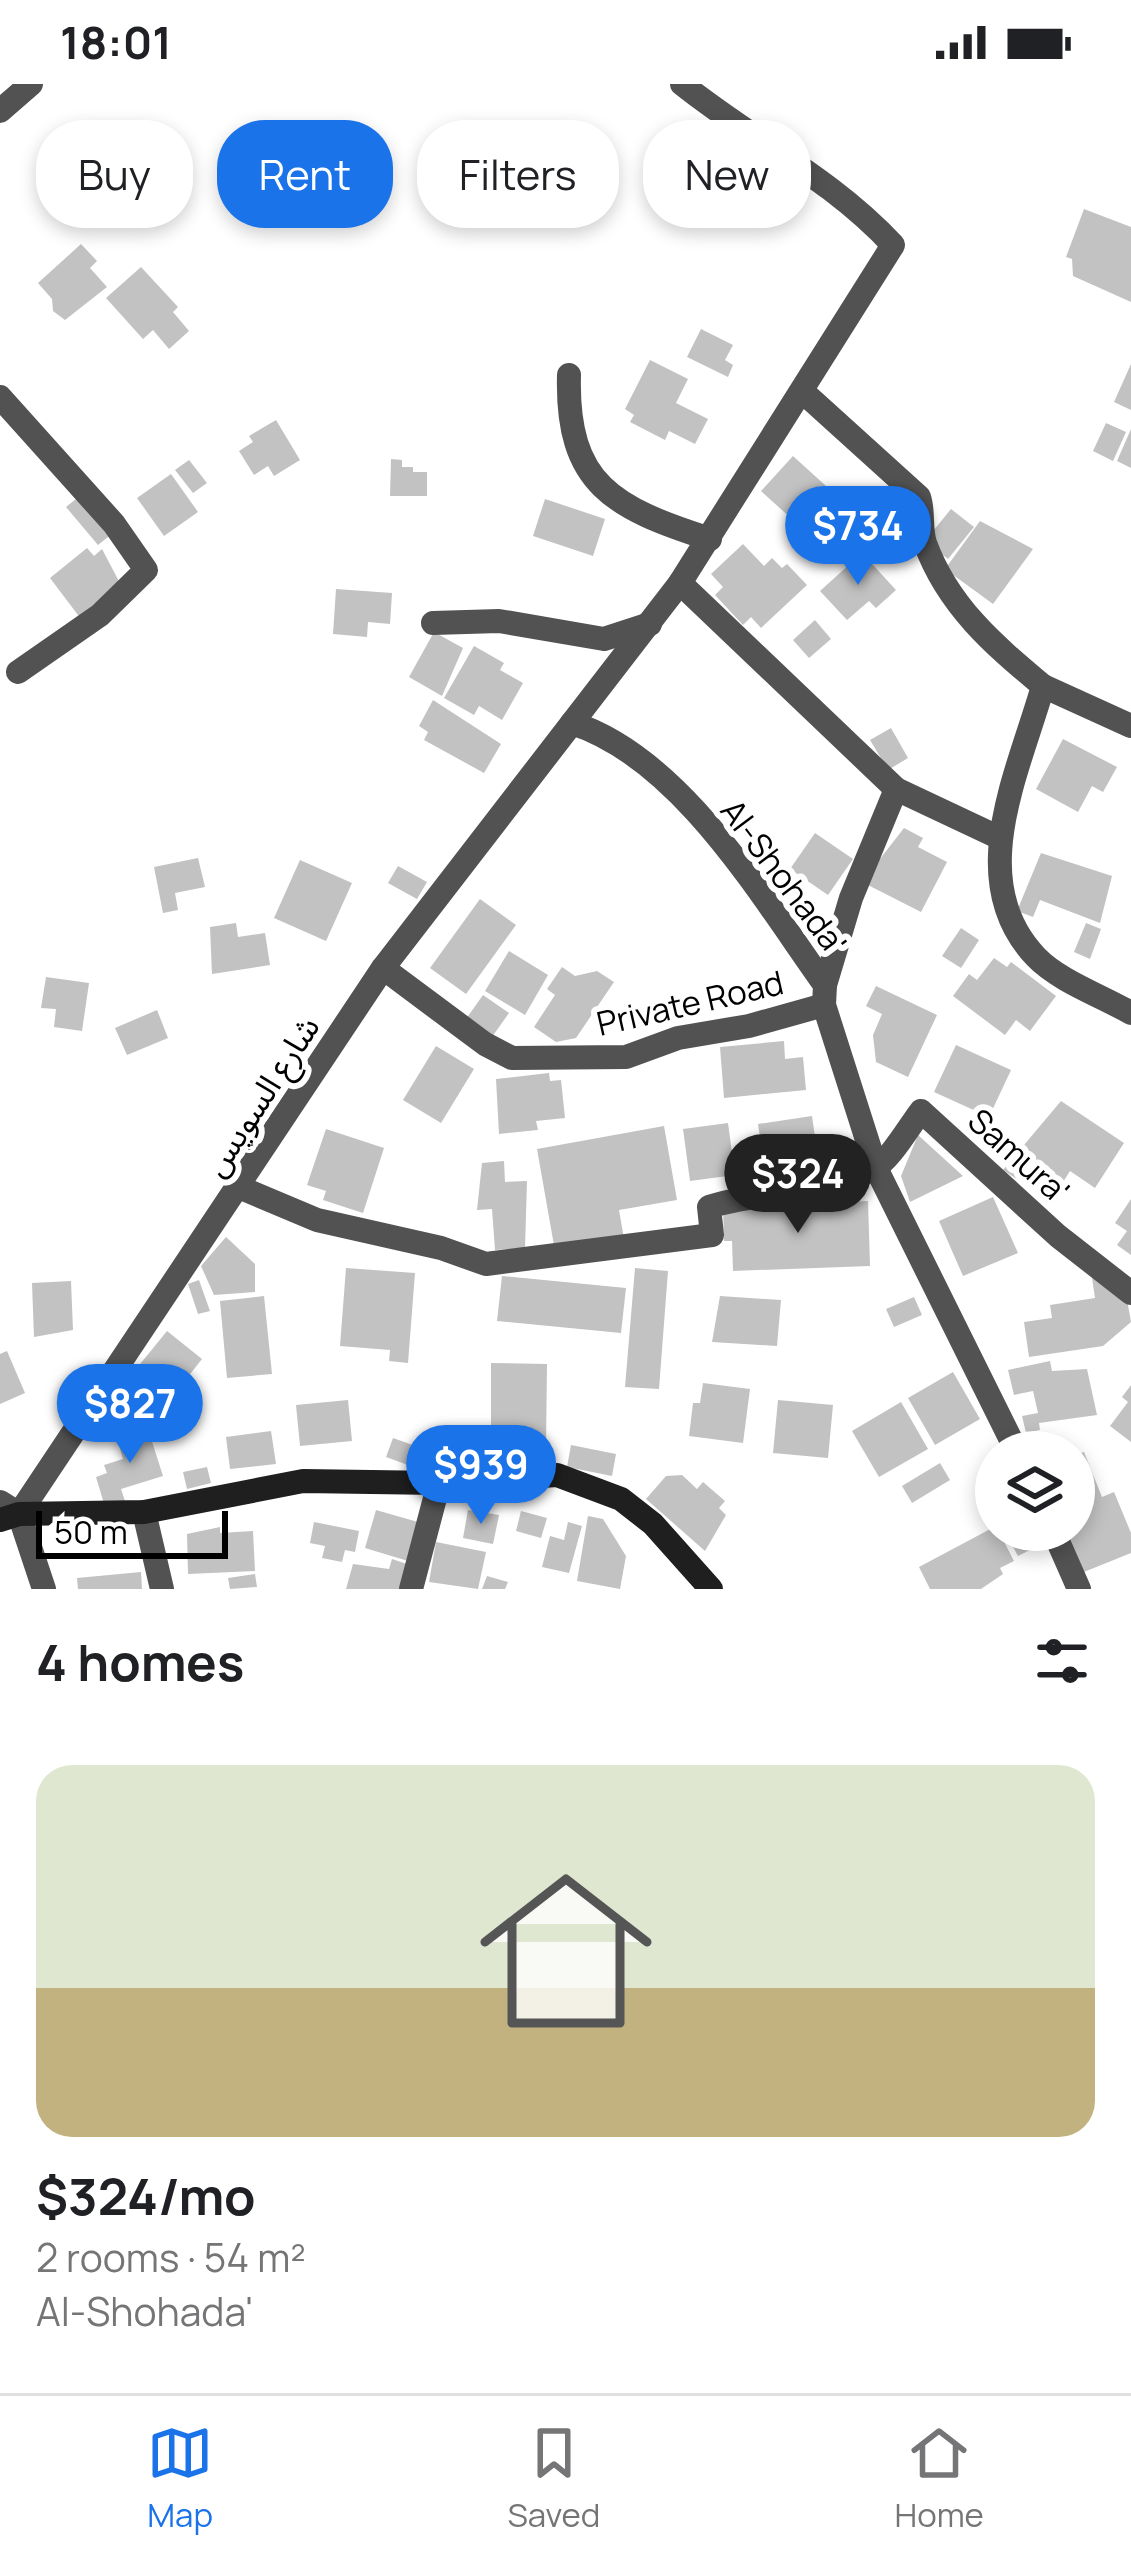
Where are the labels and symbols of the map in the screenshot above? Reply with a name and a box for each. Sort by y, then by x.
pin: $734 [787,486,929,588]
street label: Al-Shohada' [711,790,858,964]
street label: Private Road [592,959,788,1046]
street label: شارع السويس [192,1007,332,1186]
street label: Samura' [959,1098,1080,1213]
pin: $324 [727,1134,869,1236]
pin: $827 [59,1364,201,1466]
pin: $939 [410,1425,552,1527]
scale bar [36,1505,228,1558]

